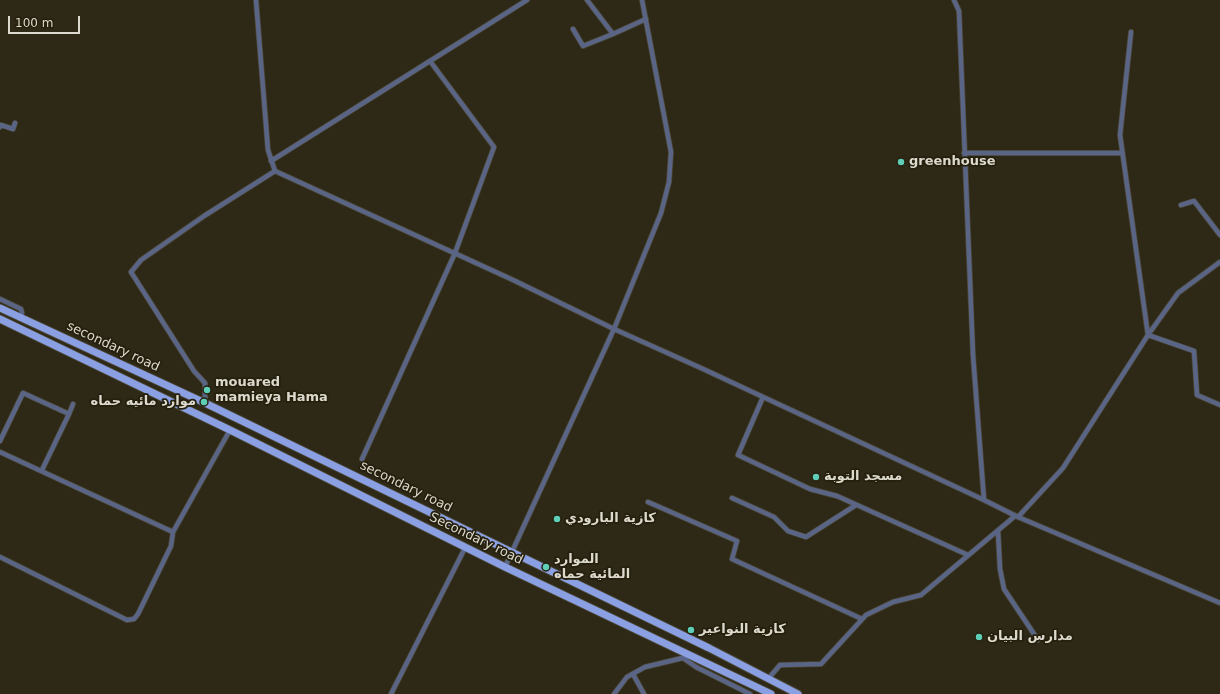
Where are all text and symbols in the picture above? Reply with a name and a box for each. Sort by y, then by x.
scale bar [10,8,82,34]
text: 100 m [15,16,53,30]
place label: greenhouse [909,154,996,170]
marker: greenhouse [896,157,906,167]
street label: secondary road [64,319,162,375]
place label: mouared mamieya Hama [215,375,328,406]
marker: mouared mamieya Hama [202,385,212,395]
place label: موارد مائيه حماه [90,394,196,410]
marker: موارد مائيه حماه [199,397,209,407]
street label: secondary road [357,458,455,516]
place label: مسجد التوبة [824,469,902,485]
marker: مسجد التوبة [811,472,821,482]
street label: Secondary road [427,510,525,568]
place label: كازية البارودي [565,511,656,527]
marker: كازية البارودي [552,514,562,524]
place label: الموارد المائية حماه [554,552,630,583]
marker: الموارد المائية حماه [541,562,551,572]
place label: كازية النواعير [699,622,786,638]
marker: كازية النواعير [686,625,696,635]
place label: مدارس البيان [987,629,1073,645]
marker: مدارس البيان [974,632,984,642]

